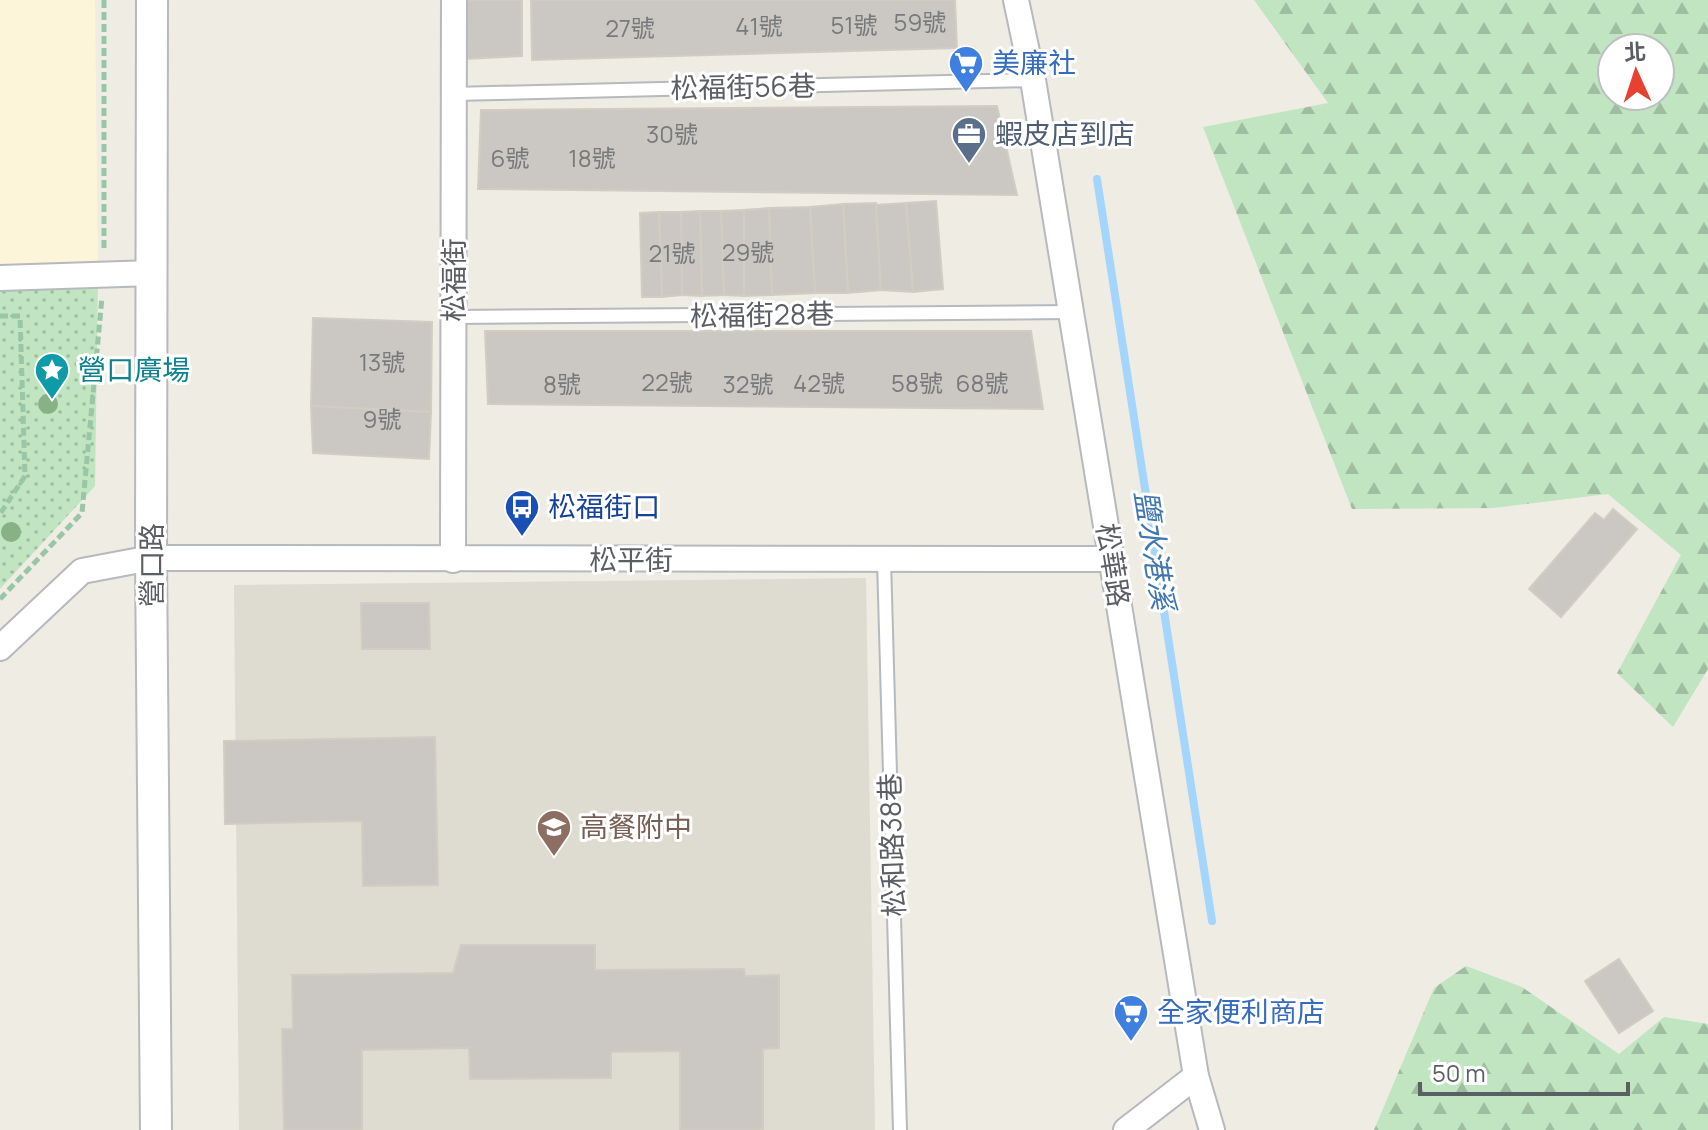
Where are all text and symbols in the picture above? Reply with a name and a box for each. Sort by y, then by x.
house number: 59號 [894,5,946,38]
house number: 51號 [830,8,878,41]
house number: 41號 [735,9,783,42]
house number: 27號 [605,11,655,44]
north arrow [1596,32,1676,112]
text: 北 [1623,36,1647,68]
place label: 美廉社 [992,43,1076,81]
supermarket icon: 美廉社 [947,44,985,94]
street label: 松福街56巷 [670,66,816,106]
place label: 蝦皮店到店 [995,114,1135,152]
office icon: 蝦皮店到店 [950,115,988,165]
house number: 30號 [646,117,698,150]
house number: 6號 [491,141,529,174]
house number: 18號 [568,141,616,174]
house number: 29號 [722,235,774,268]
house number: 21號 [648,236,696,269]
street label: 松福街 [434,238,472,322]
street label: 松福街28巷 [690,294,834,334]
house number: 13號 [359,345,405,378]
place label: 營口廣場 [78,350,190,388]
place icon: 營口廣場 [33,351,71,401]
house number: 22號 [641,365,693,398]
house number: 42號 [793,366,845,399]
house number: 58號 [891,366,943,399]
house number: 68號 [956,366,1008,399]
house number: 8號 [543,367,581,400]
house number: 32號 [723,367,773,400]
house number: 9號 [363,402,401,435]
place label: 松福街口 [548,487,660,525]
water label: 鹽水港溪 [1126,487,1186,616]
bus stop icon: 松福街口 [503,488,541,538]
street label: 松華路 [1089,520,1139,609]
street label: 營口路 [132,523,170,607]
street label: 松平街 [589,540,673,578]
street label: 松和路38巷 [870,773,912,918]
place label: 高餐附中 [580,807,692,845]
school or university icon: 高餐附中 [535,808,573,858]
place label: 全家便利商店 [1157,992,1325,1030]
supermarket icon: 全家便利商店 [1112,993,1150,1043]
scale bar [1420,1046,1628,1096]
text: 50 m [1432,1056,1486,1089]

